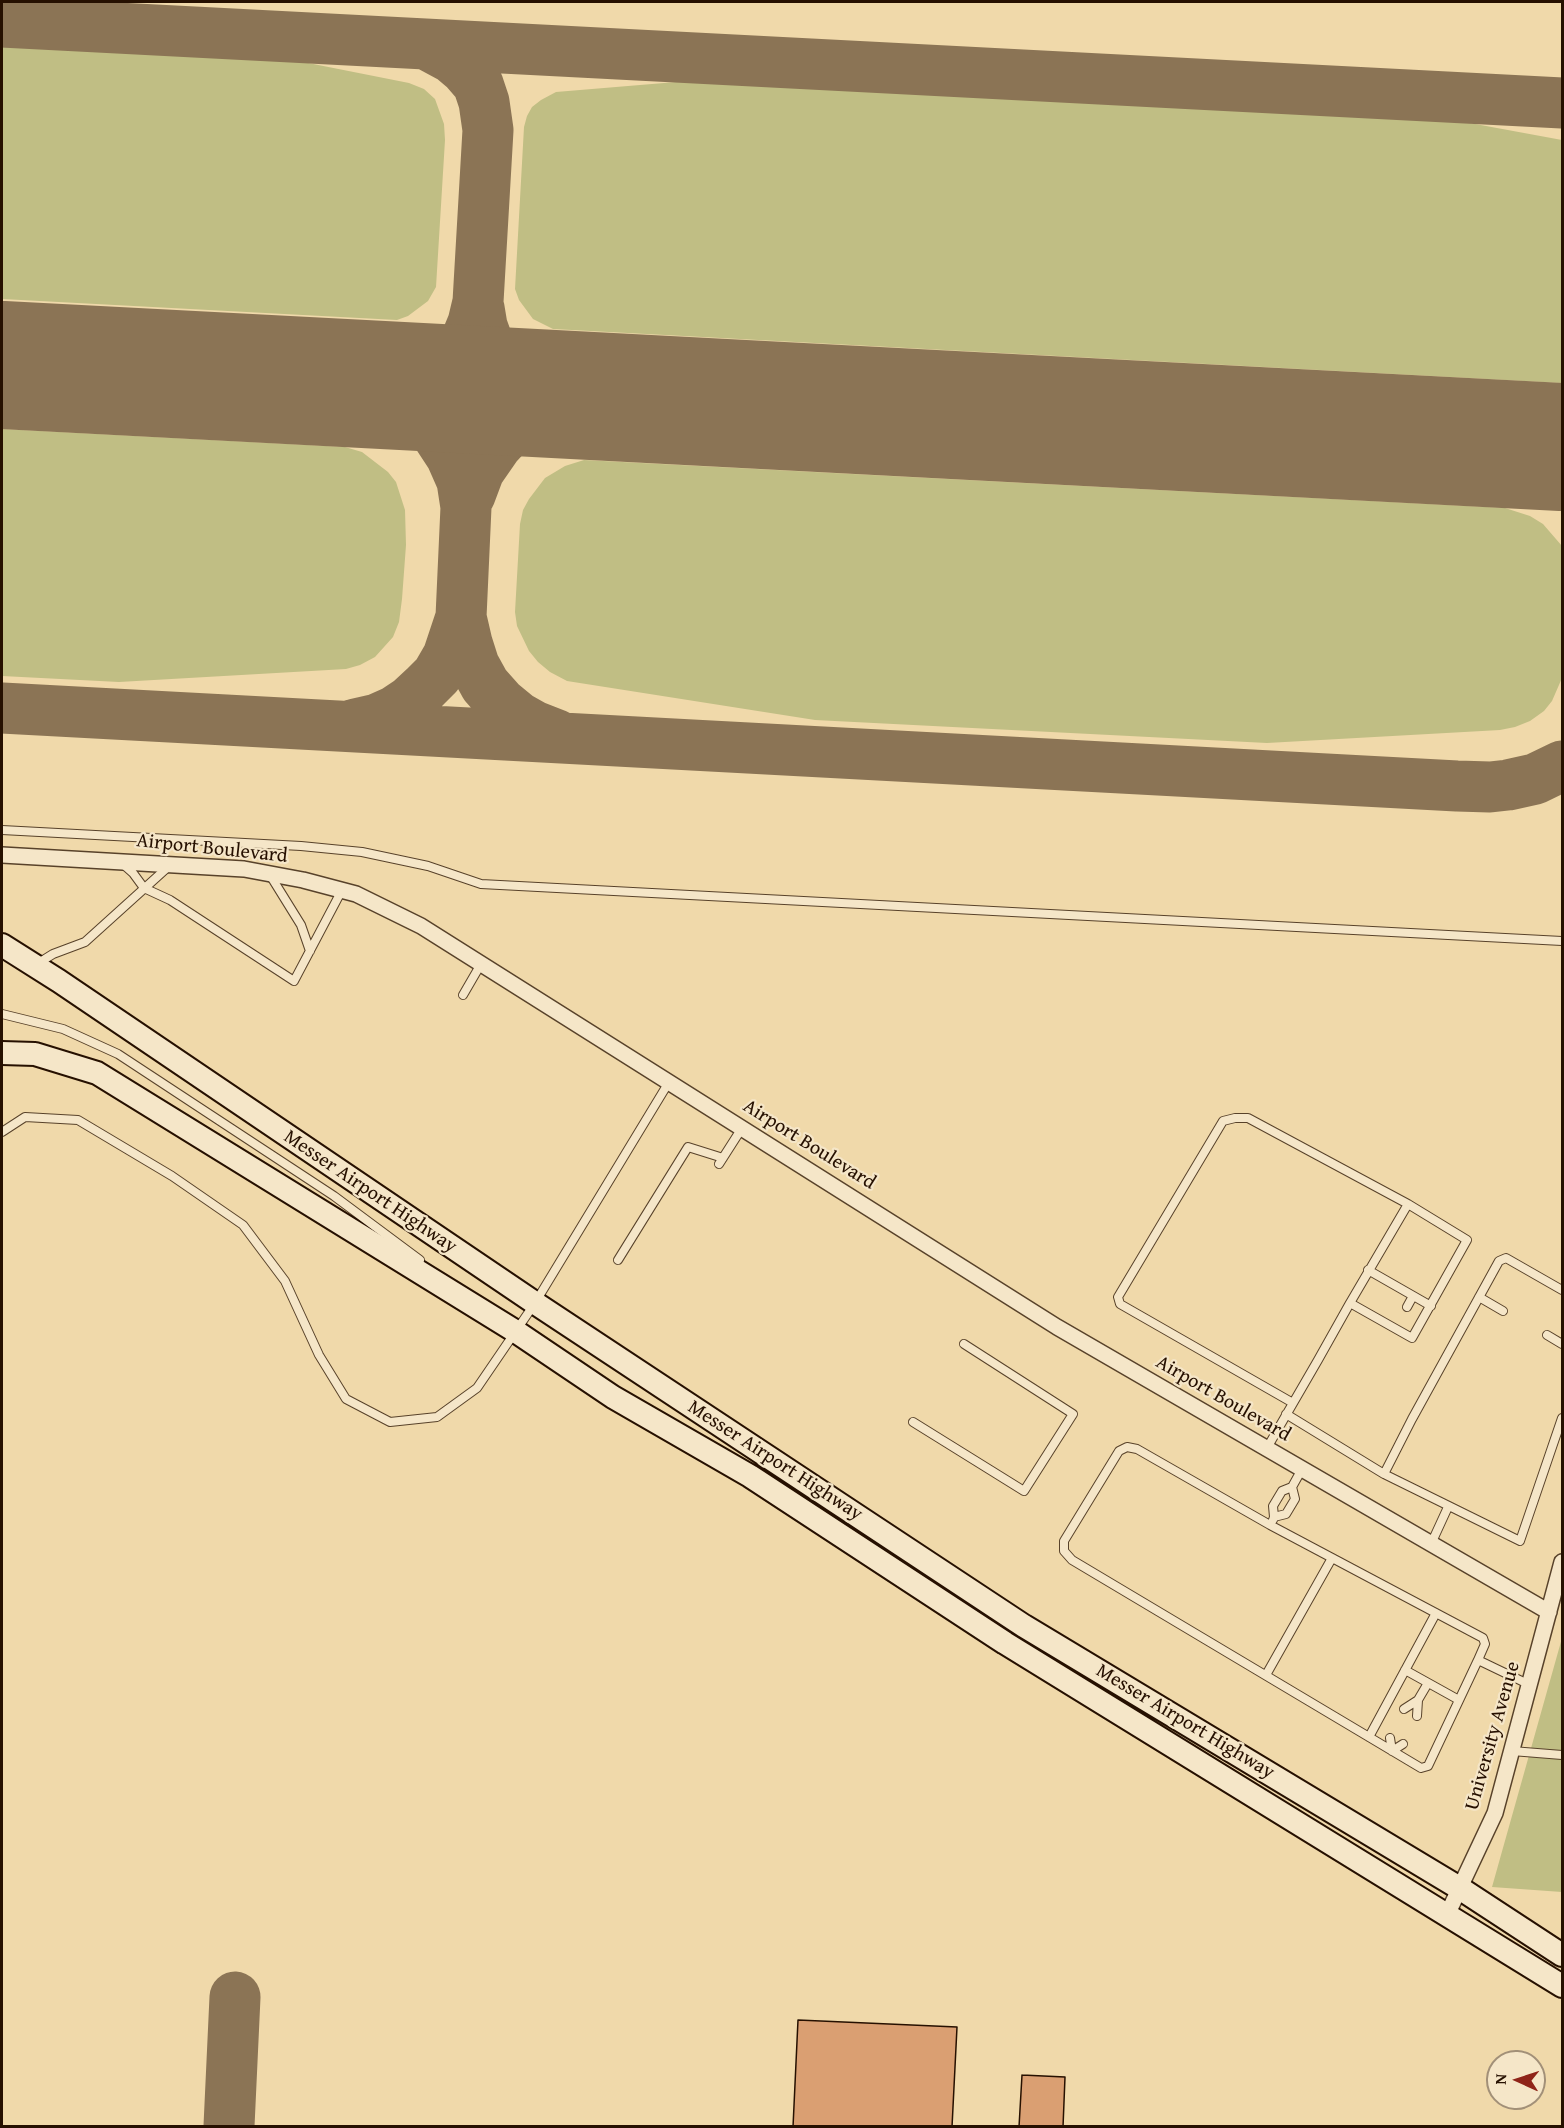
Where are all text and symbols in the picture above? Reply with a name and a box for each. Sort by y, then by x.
street label: Airport Boulevard [135,829,289,869]
street label: Airport Boulevard [738,1095,880,1195]
street label: Messer Airport Highway [279,1125,461,1259]
street label: Airport Boulevard [1151,1351,1295,1447]
street label: Messer Airport Highway [683,1395,867,1527]
street label: Messer Airport Highway [1091,1659,1279,1785]
street label: University Avenue [1460,1659,1526,1813]
north arrow [1486,2050,1546,2110]
text: N [1488,2073,1512,2085]

